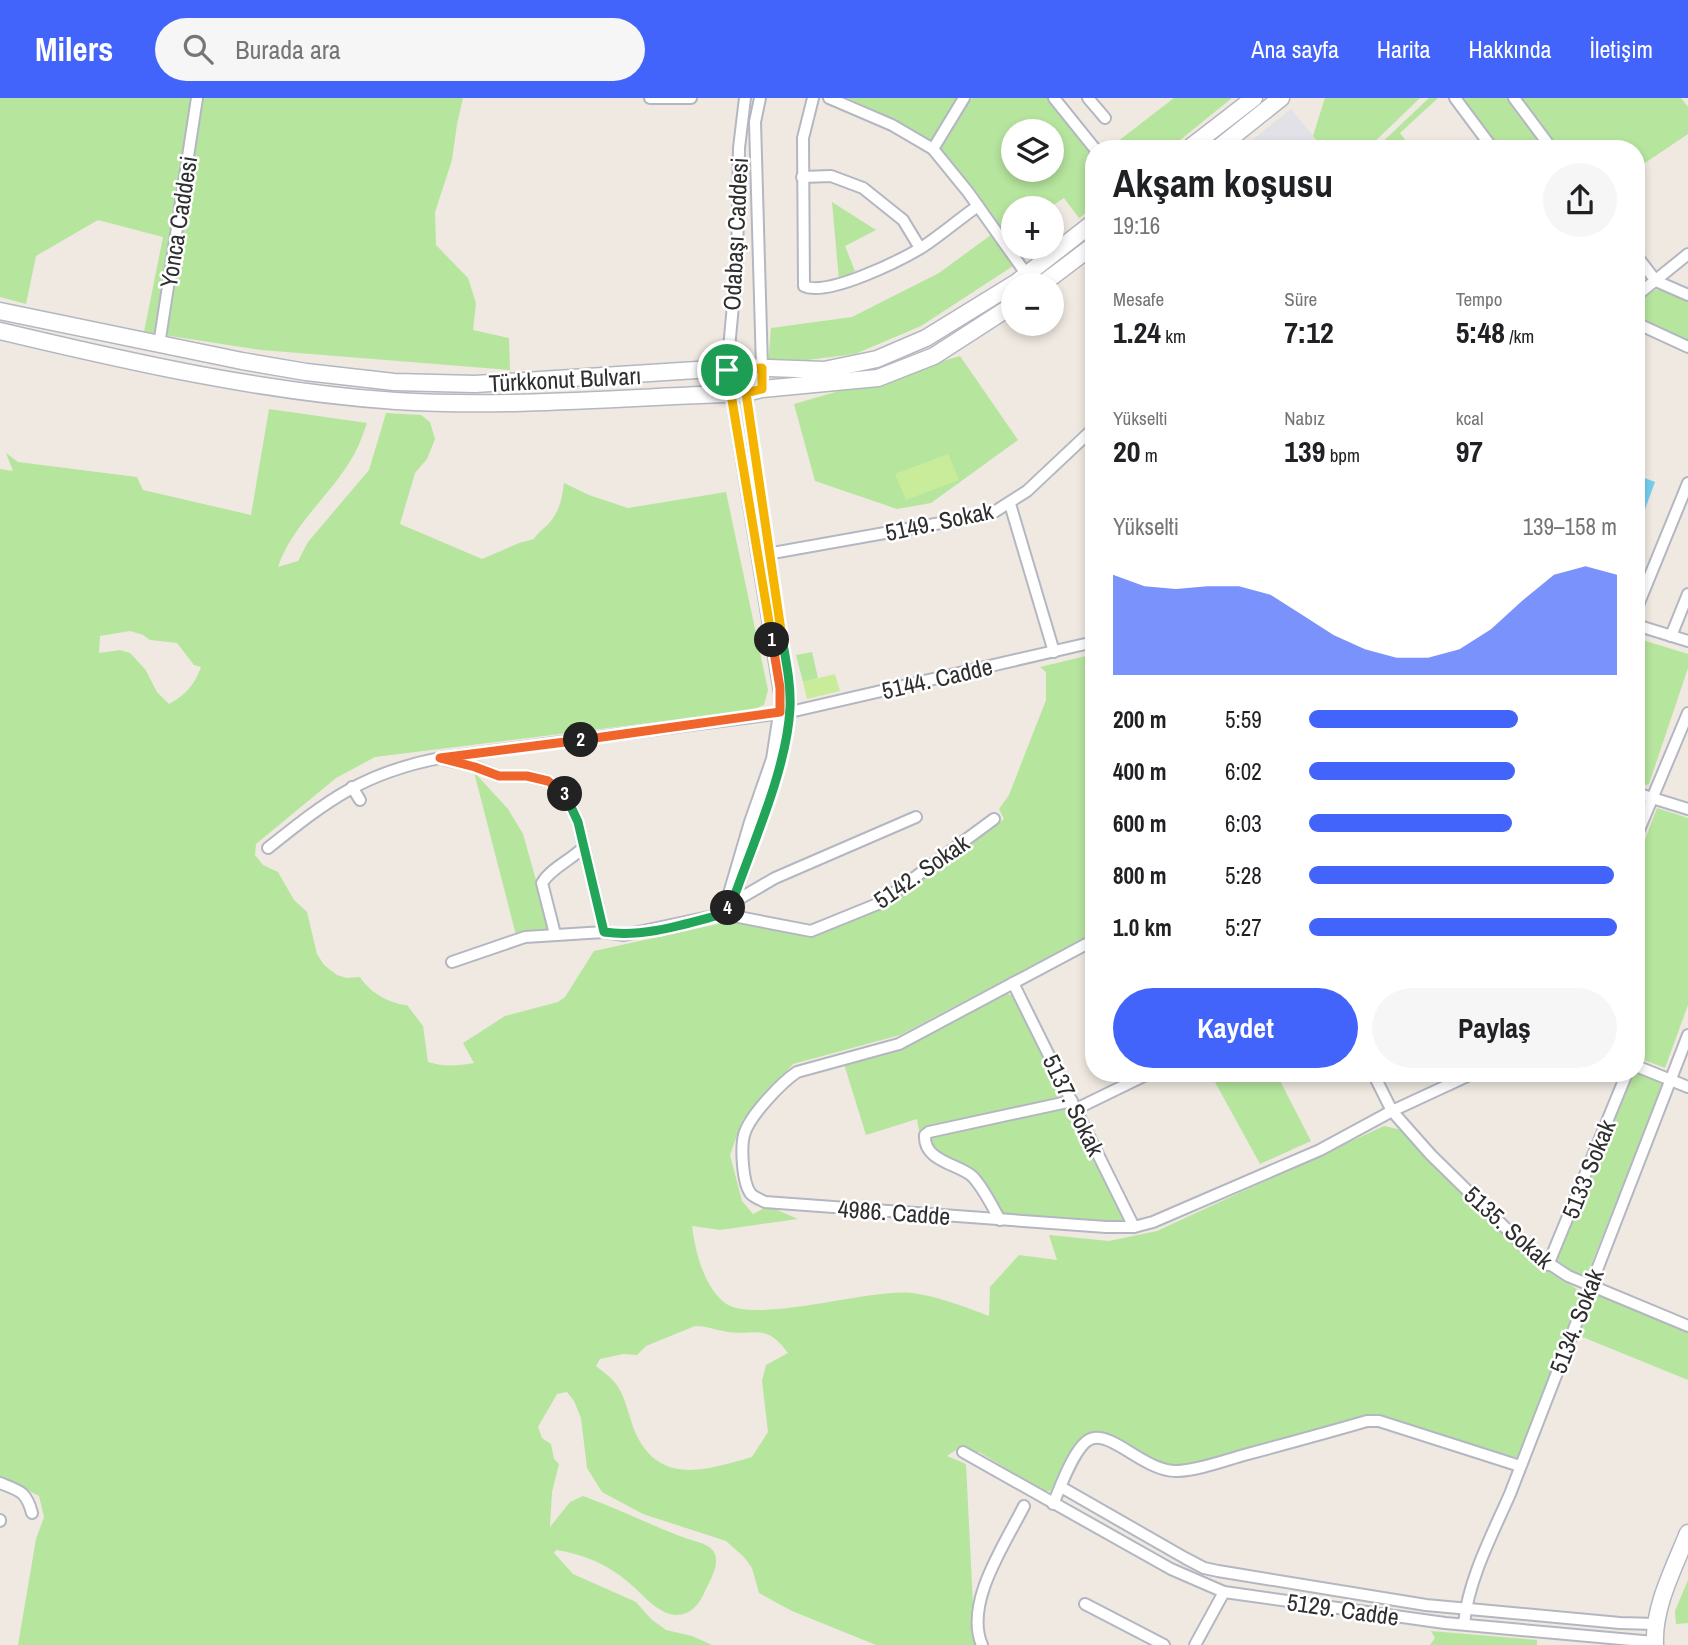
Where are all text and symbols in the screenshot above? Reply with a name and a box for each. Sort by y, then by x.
search box [155,18,645,81]
text: Milers [35,27,113,71]
icon: search [179,30,217,68]
text: Burada ara [235,32,341,67]
text: Ana sayfa [1251,33,1339,65]
text: Harita [1377,33,1430,65]
text: Hakkında [1468,33,1552,65]
text: İletişim [1590,33,1653,65]
map controls [1001,119,1064,336]
button: layers [1001,119,1064,182]
street label: Yonca Caddesi [152,154,204,290]
street label: Odabaşı Caddesi [715,157,755,311]
text: Akşam koşusu [1113,158,1333,209]
button: share [1543,163,1617,237]
button: + [1001,196,1064,259]
text: 19:16 [1113,210,1160,241]
button: − [1001,273,1064,336]
text: Mesafe [1113,286,1164,312]
text: Süre [1284,286,1317,312]
text: Tempo [1456,286,1502,312]
text: 1.24 [1113,312,1161,352]
text: 7:12 [1284,312,1334,352]
text: 5:48 [1456,312,1505,352]
text: km [1161,323,1186,349]
text: /km [1505,323,1534,349]
pin [697,340,757,400]
icon: arrive [708,351,746,389]
street label: Türkkonut Bulvarı [488,359,642,399]
text: Yükselti [1113,405,1168,431]
text: Nabız [1284,405,1325,431]
text: kcal [1456,405,1483,431]
text: 20 [1113,431,1140,471]
text: 139 [1284,431,1325,471]
text: 97 [1456,431,1483,471]
text: m [1140,442,1158,468]
text: bpm [1325,442,1360,468]
street label: 5149. Sokak [882,494,996,548]
text: Yükselti [1113,511,1179,542]
text: 139–158 m [1523,511,1617,542]
pin: 1 [754,622,790,658]
text: 1 [767,626,776,652]
street label: 5144. Cadde [878,650,996,706]
text: 200 m [1113,704,1166,735]
text: 5:59 [1225,704,1262,735]
pin: 2 [564,722,598,758]
text: 2 [576,726,585,752]
text: 400 m [1113,756,1166,787]
text: 6:02 [1225,756,1262,787]
pin: 3 [548,776,582,812]
text: 3 [560,780,569,806]
text: 600 m [1113,808,1166,839]
text: 6:03 [1225,808,1262,839]
street label: 5142. Sokak [867,826,975,915]
text: 800 m [1113,860,1166,891]
text: 5:28 [1225,860,1262,891]
pin: 4 [710,890,746,926]
text: 4 [723,894,732,920]
text: 1.0 km [1113,912,1172,943]
text: 5:27 [1225,912,1262,943]
button: Kaydet [1113,988,1358,1068]
button: Paylaş [1372,988,1617,1068]
street label: 5137. Sokak [1036,1049,1112,1161]
street label: 5133 Sokak [1554,1115,1622,1223]
street label: 5135. Sokak [1458,1179,1560,1276]
street label: 4986. Cadde [837,1192,951,1232]
street label: 5134. Sokak [1541,1264,1611,1378]
street label: 5129. Cadde [1285,1585,1401,1633]

